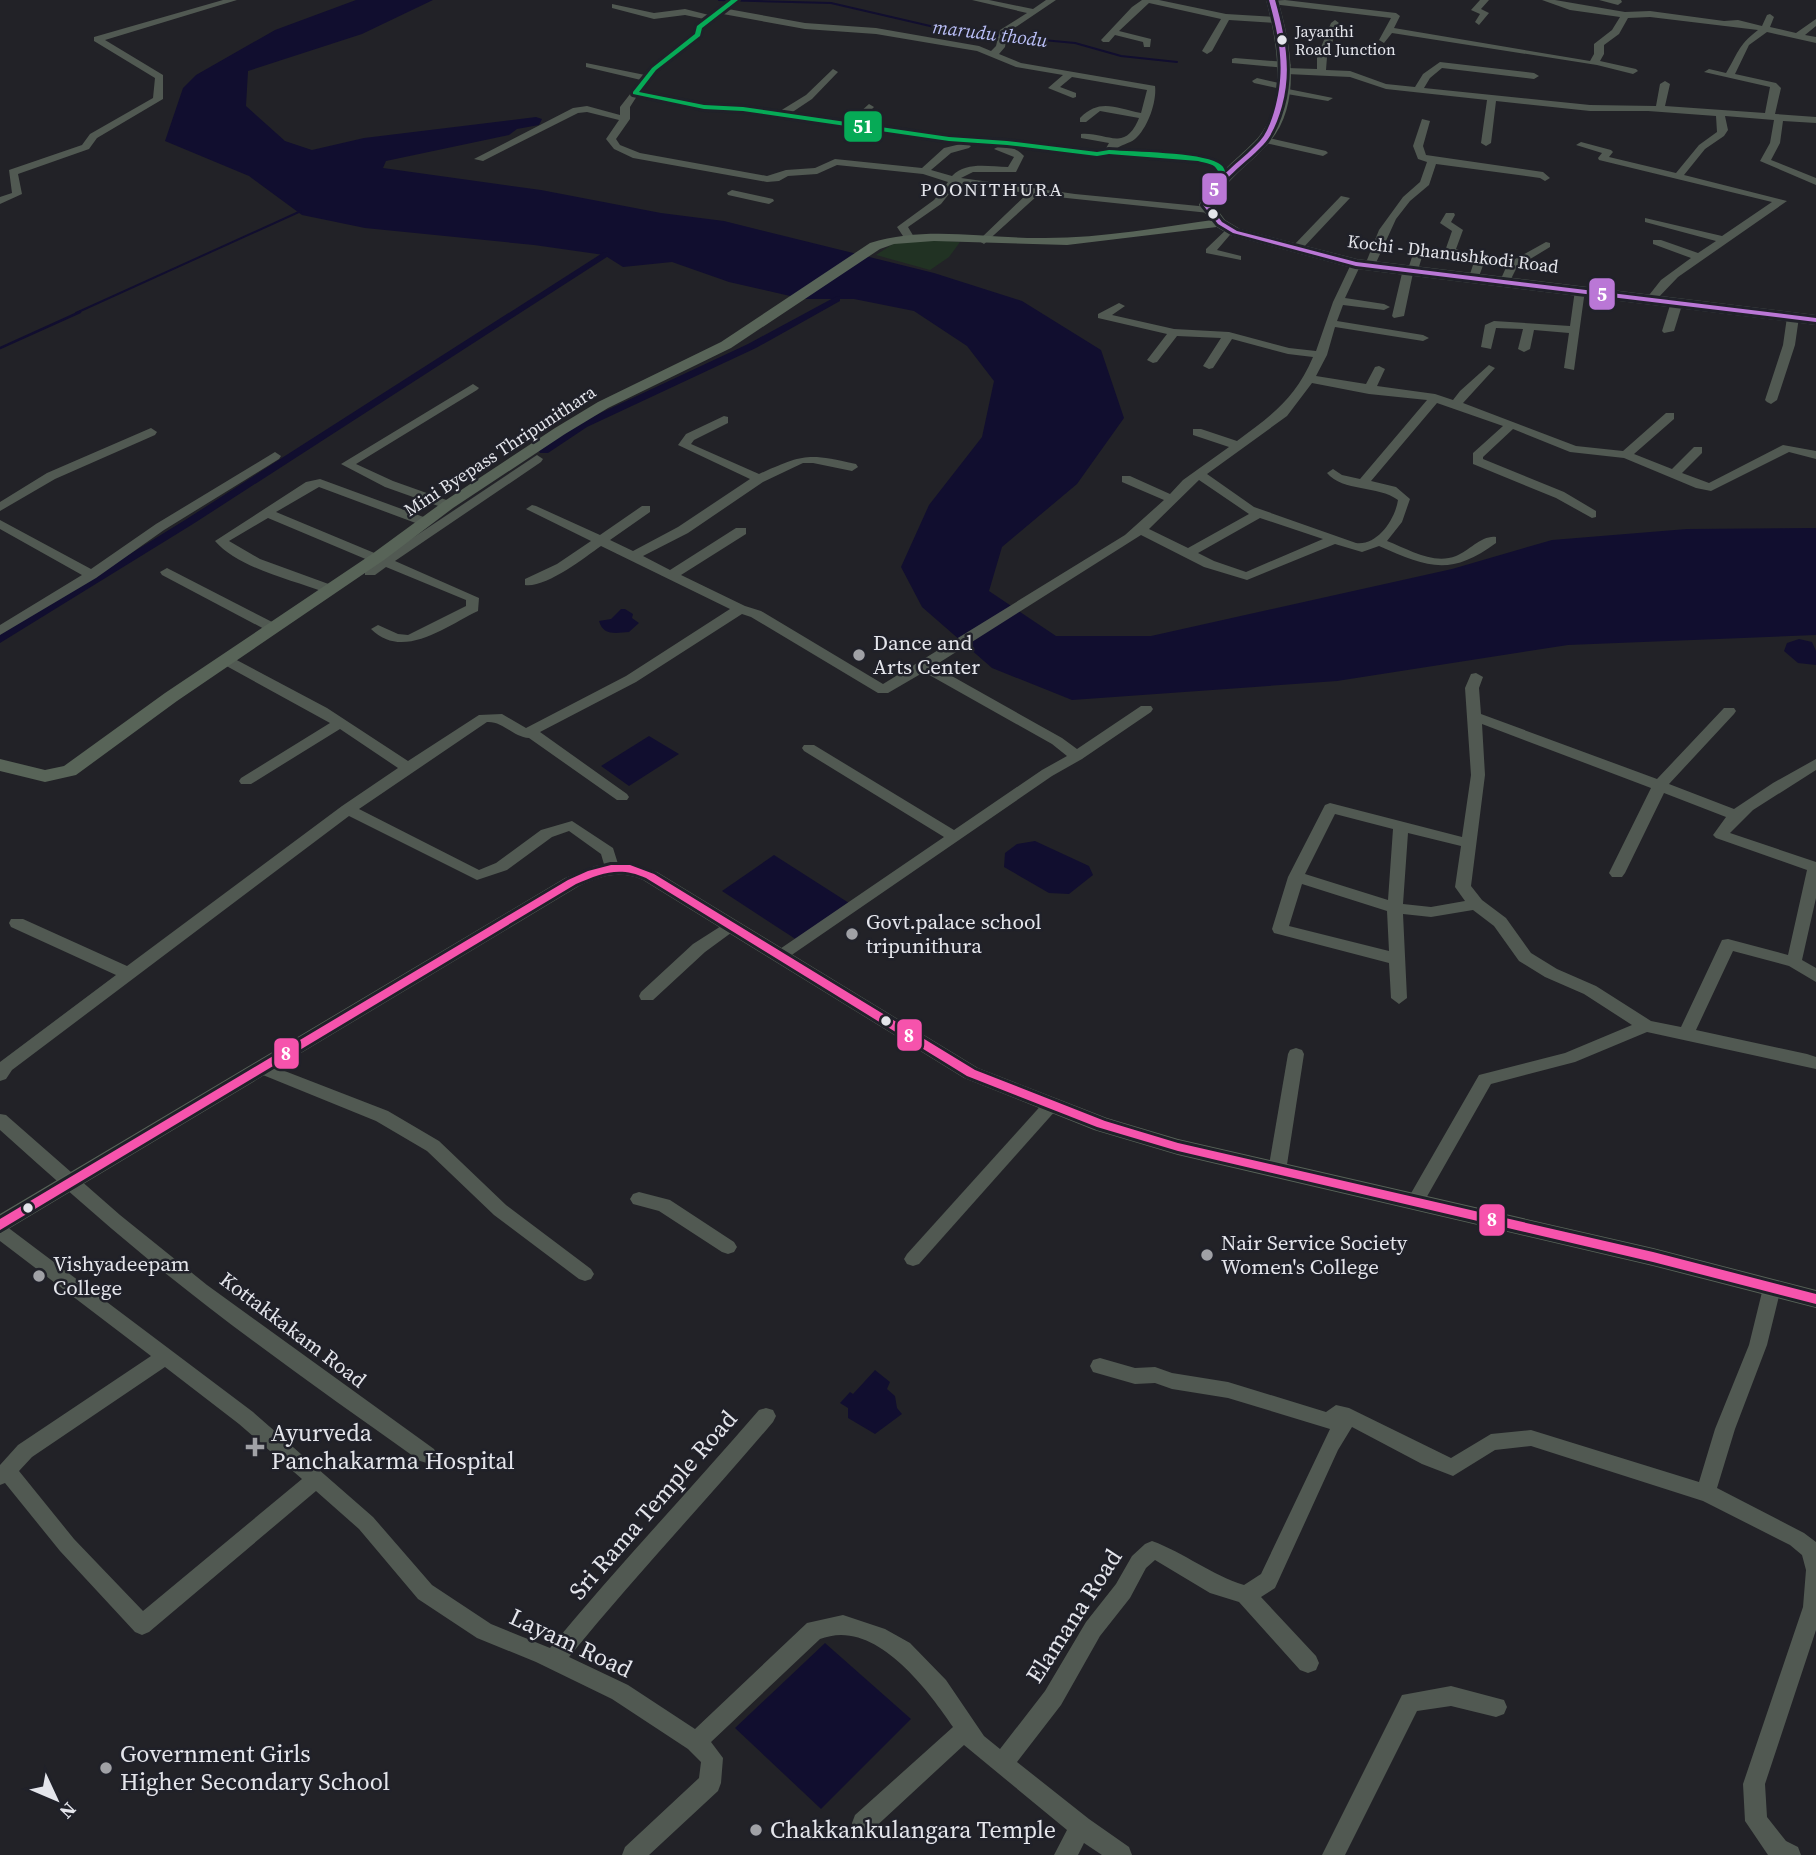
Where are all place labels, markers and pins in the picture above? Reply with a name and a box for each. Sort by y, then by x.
place label: Jayanthi Road Junction [1294,20,1396,60]
marker: Jayanthi Road Junction [1275,33,1289,47]
unlabelled marker [1206,207,1220,221]
place label: Dance and Arts Center [873,628,980,681]
marker: Dance and Arts Center [851,647,867,663]
place label: Govt.palace school tripunithura [866,907,1042,960]
marker: Govt.palace school tripunithura [844,926,860,942]
unlabelled marker [879,1014,893,1028]
unlabelled marker [21,1201,35,1215]
place label: Nair Service Society Women's College [1221,1228,1407,1281]
marker: Nair Service Society Women's College [1199,1247,1215,1263]
place label: Vishyadeepam College [53,1249,190,1302]
marker: Vishyadeepam College [31,1268,47,1284]
place label: Ayurveda Panchakarma Hospital [271,1416,515,1477]
marker: Ayurveda Panchakarma Hospital [245,1437,265,1457]
place label: Government Girls Higher Secondary School [120,1737,390,1798]
marker: Government Girls Higher Secondary School [98,1760,114,1776]
place label: Chakkankulangara Temple [770,1813,1056,1846]
marker: Chakkankulangara Temple [748,1822,764,1838]

